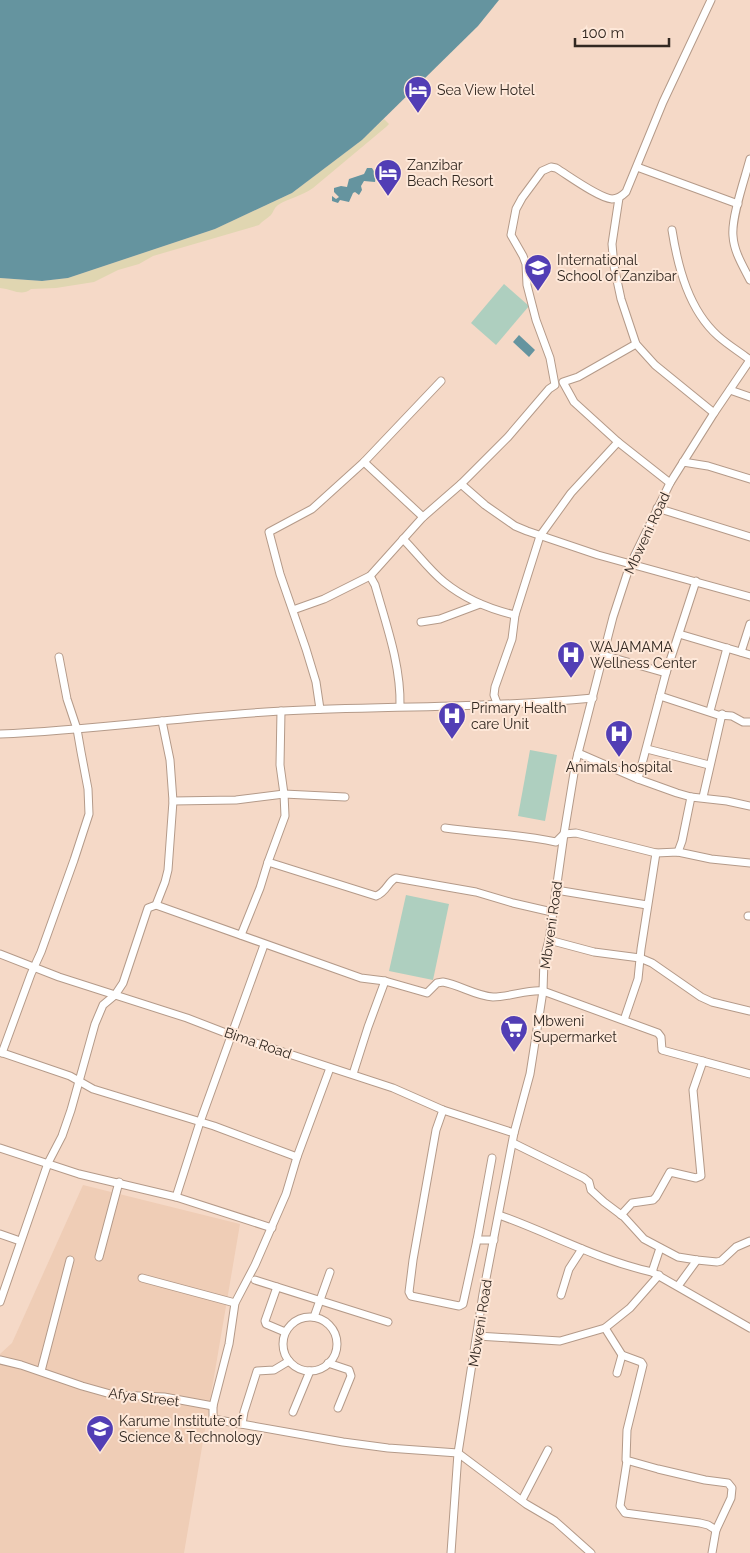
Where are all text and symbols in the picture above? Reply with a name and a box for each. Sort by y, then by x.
scale bar [575,15,669,47]
text: 100 m [582,24,624,42]
hotel icon: Sea View Hotel [403,75,433,114]
place label: Sea View Hotel [437,82,535,98]
place label: Zanzibar Beach Resort [407,157,494,189]
hotel icon: Zanzibar Beach Resort [373,158,403,197]
place label: International School of Zanzibar [557,252,677,284]
school or university icon: International School of Zanzibar [523,253,553,292]
street label: Mbweni Road [621,490,673,576]
place label: WAJAMAMA Wellness Center [590,639,697,671]
hospital icon: WAJAMAMA Wellness Center [556,640,586,679]
place label: Primary Health care Unit [471,700,567,732]
hospital icon: Primary Health care Unit [437,701,467,740]
hospital icon: Animals hospital [604,719,634,758]
place label: Animals hospital [566,759,672,775]
street label: Mbweni Road [537,880,565,970]
place label: Mbweni Supermarket [533,1013,617,1045]
supermarket icon: Mbweni Supermarket [499,1014,529,1053]
street label: Bima Road [222,1024,294,1062]
street label: Mbweni Road [465,1278,495,1368]
street label: Afya Street [108,1385,181,1409]
place label: Karume Institute of Science & Technology [119,1413,263,1445]
school or university icon: Karume Institute of Science & Technology [85,1414,115,1453]

